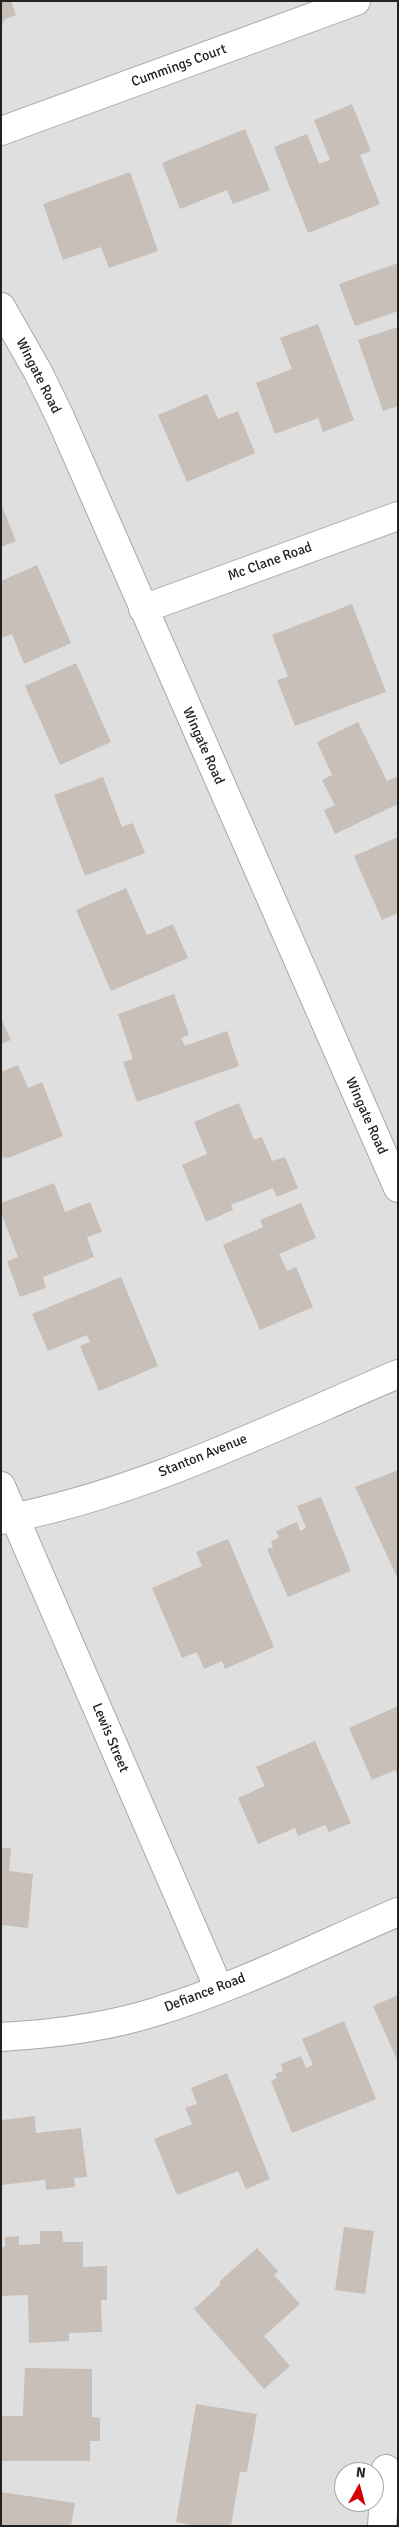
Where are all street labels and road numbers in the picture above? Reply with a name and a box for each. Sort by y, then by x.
street label: Cummings Court [129,41,229,91]
street label: Wingate Road [12,335,64,417]
street label: Mc Clane Road [226,539,314,585]
street label: Wingate Road [179,705,227,787]
street label: Wingate Road [342,1075,390,1157]
street label: Stanton Avenue [156,1431,250,1481]
street label: Lewis Street [88,1701,132,1775]
street label: Defiance Road [162,1970,248,2016]

